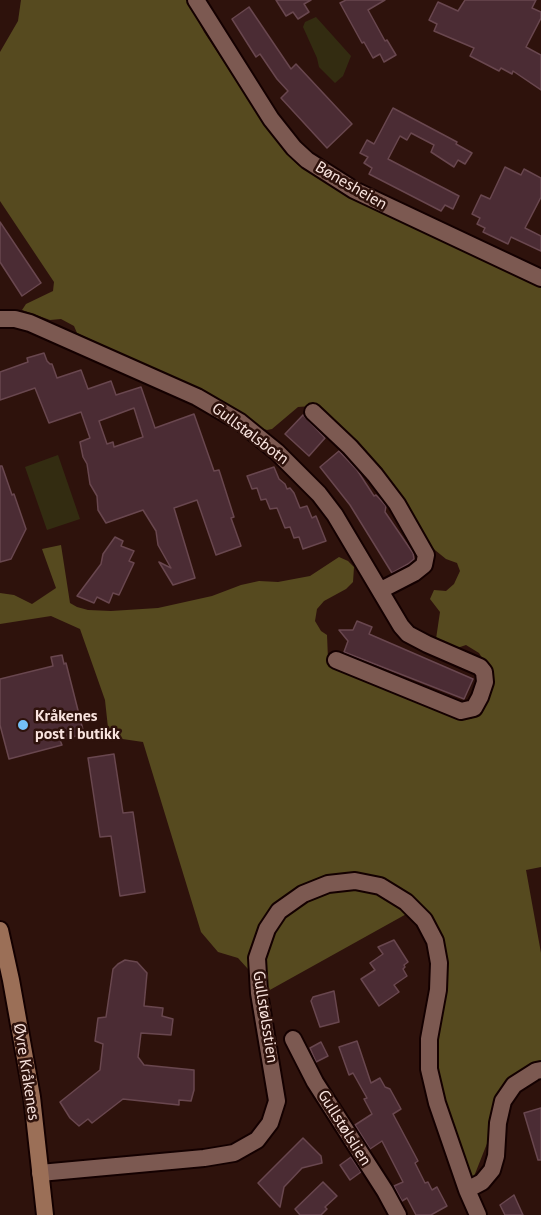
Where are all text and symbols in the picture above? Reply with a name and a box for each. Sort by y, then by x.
street label: Bønesheien [312,158,390,214]
street label: Gullstølsbotn [208,399,292,469]
place label: Kråkenes post i butikk [35,706,120,744]
marker: Kråkenes post i butikk [16,718,30,732]
street label: Gullstølsstien [248,970,282,1064]
street label: Øvre Kråkenes [9,1022,43,1122]
street label: Gullstølslien [313,1087,375,1169]

